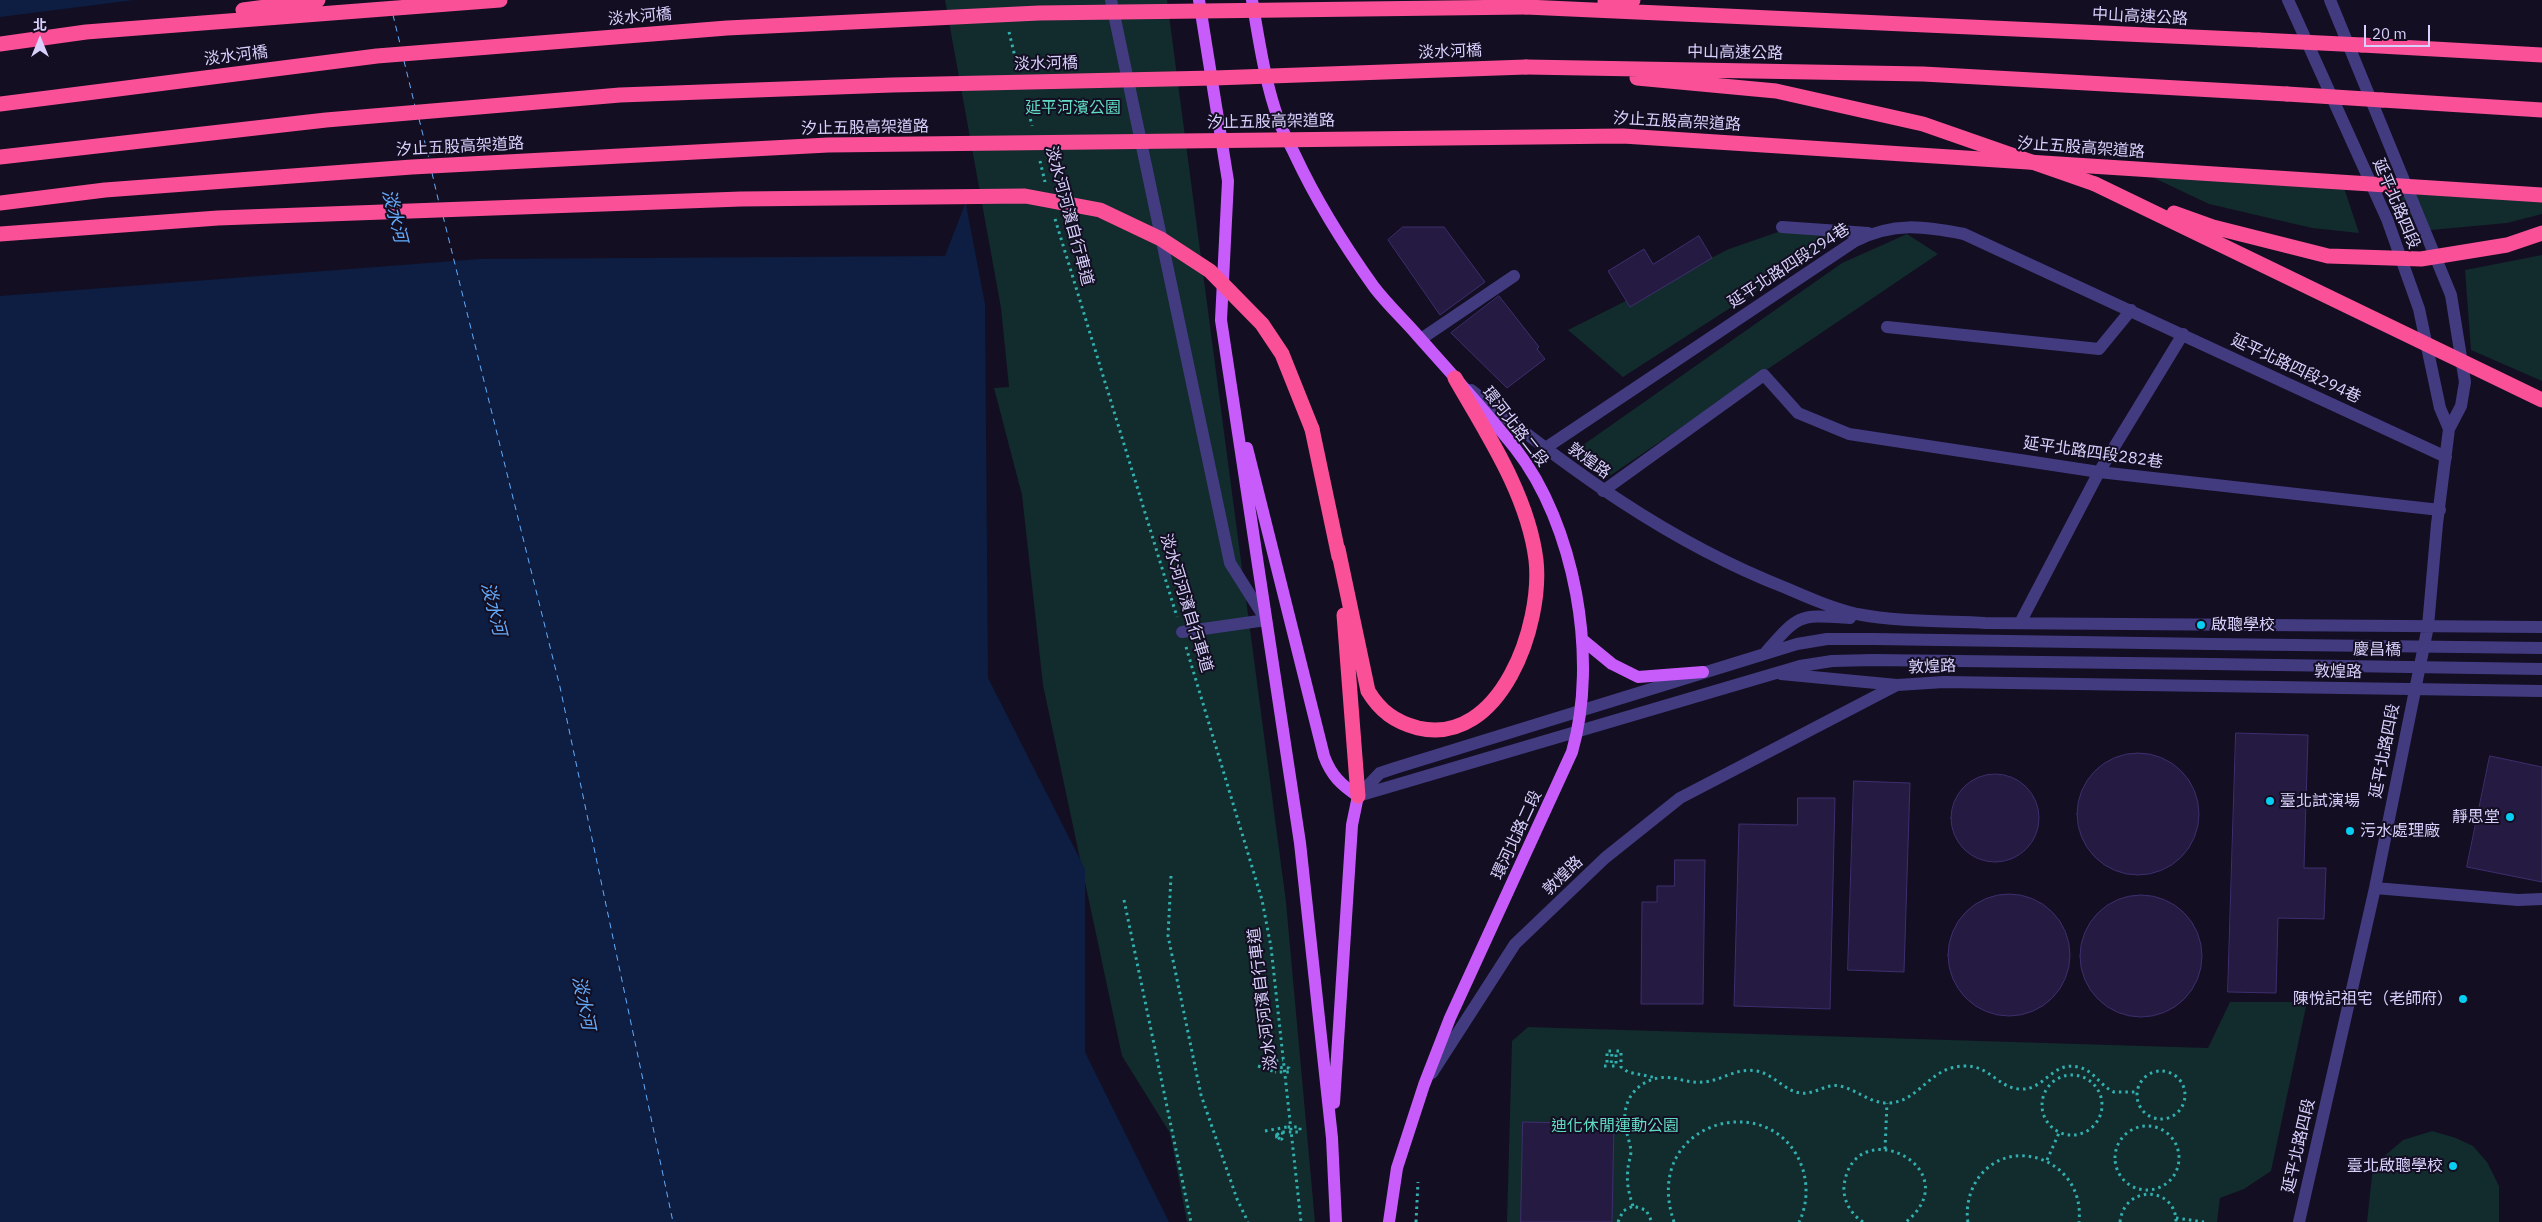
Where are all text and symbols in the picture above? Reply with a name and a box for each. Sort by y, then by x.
street label: 淡水河橋 [607,5,673,29]
street label: 中山高速公路 [2092,5,2188,29]
north arrow [15,15,65,65]
scale bar [2367,15,2433,47]
text: 北 [33,16,47,34]
text: 20 m [2372,24,2407,43]
street label: 淡水河橋 [1418,41,1482,63]
street label: 淡水河橋 [203,43,269,69]
street label: 中山高速公路 [1687,43,1783,63]
street label: 淡水河橋 [1014,54,1078,74]
park label: 延平河濱公園 [1025,98,1121,118]
street label: 汐止五股高架道路 [1613,109,1741,135]
street label: 汐止五股高架道路 [1207,111,1335,133]
street label: 汐止五股高架道路 [801,117,929,139]
street label: 汐止五股高架道路 [396,134,524,160]
street label: 汐止五股高架道路 [2016,134,2146,162]
street label: 淡水河河濱自行車道 [1041,144,1097,288]
street label: 延平北路四段 [2368,156,2424,252]
water label: 淡水河 [377,187,411,245]
street label: 延平北路四段294巷 [1725,220,1853,312]
street label: 延平北路四段294巷 [2228,331,2364,407]
street label: 環河北路二段 [1478,383,1552,471]
street label: 延平北路四段282巷 [2022,434,2164,472]
street label: 敦煌路 [1564,439,1614,483]
street label: 淡水河河濱自行車道 [1156,531,1216,675]
water label: 淡水河 [476,580,510,638]
place label: 啟聰學校 [2211,615,2275,635]
marker: 啟聰學校 [2195,619,2207,631]
street label: 慶昌橋 [2353,640,2401,660]
street label: 敦煌路 [1908,657,1956,677]
street label: 敦煌路 [2314,662,2362,682]
street label: 延平北路四段 [2366,702,2404,800]
street label: 環河北路二段 [1488,787,1546,883]
place label: 臺北試演場 [2280,791,2360,811]
marker: 臺北試演場 [2264,795,2276,807]
place label: 靜思堂 [2452,807,2500,827]
marker: 靜思堂 [2504,811,2516,823]
place label: 污水處理廠 [2360,821,2440,841]
marker: 污水處理廠 [2344,825,2356,837]
street label: 敦煌路 [1539,852,1587,900]
street label: 淡水河河濱自行車道 [1245,926,1281,1072]
water label: 淡水河 [567,974,599,1032]
place label: 陳悅記祖宅（老師府） [2293,989,2453,1009]
marker: 陳悅記祖宅（老師府） [2457,993,2469,1005]
street label: 延平北路四段 [2279,1097,2319,1195]
park label: 迪化休閒運動公園 [1551,1116,1679,1136]
place label: 臺北啟聰學校 [2347,1156,2443,1176]
marker: 臺北啟聰學校 [2447,1160,2459,1172]

